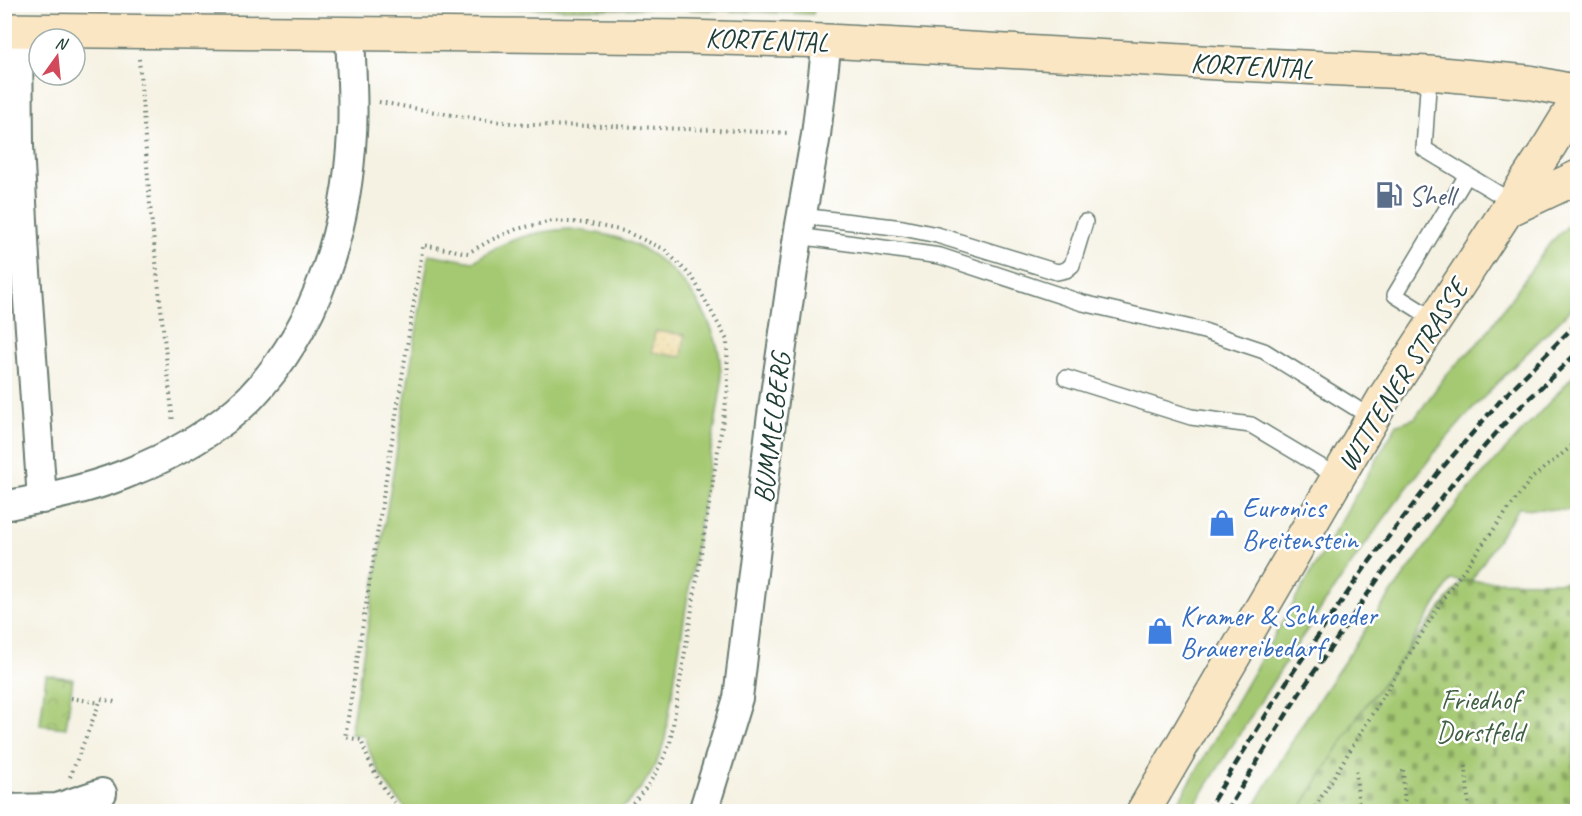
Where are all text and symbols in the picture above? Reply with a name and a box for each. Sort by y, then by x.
street label: KORTENTAL [705,20,830,59]
north arrow [27,27,87,87]
text: N [53,33,71,55]
street label: KORTENTAL [1190,45,1315,86]
place label: Shell [1409,178,1460,213]
fuel station icon: Shell [1374,180,1404,210]
street label: WITTENER STRASSE [1329,270,1477,478]
street label: BUMMELBERG [745,348,798,505]
place label: Euronics Breitenstein [1242,490,1359,557]
shop icon: Euronics Breitenstein [1207,508,1237,538]
place label: Kramer & Schroeder Brauereibedarf [1180,598,1379,665]
shop icon: Kramer & Schroeder Brauereibedarf [1145,616,1175,646]
park label: Friedhof Dorstfeld [1436,682,1528,749]

